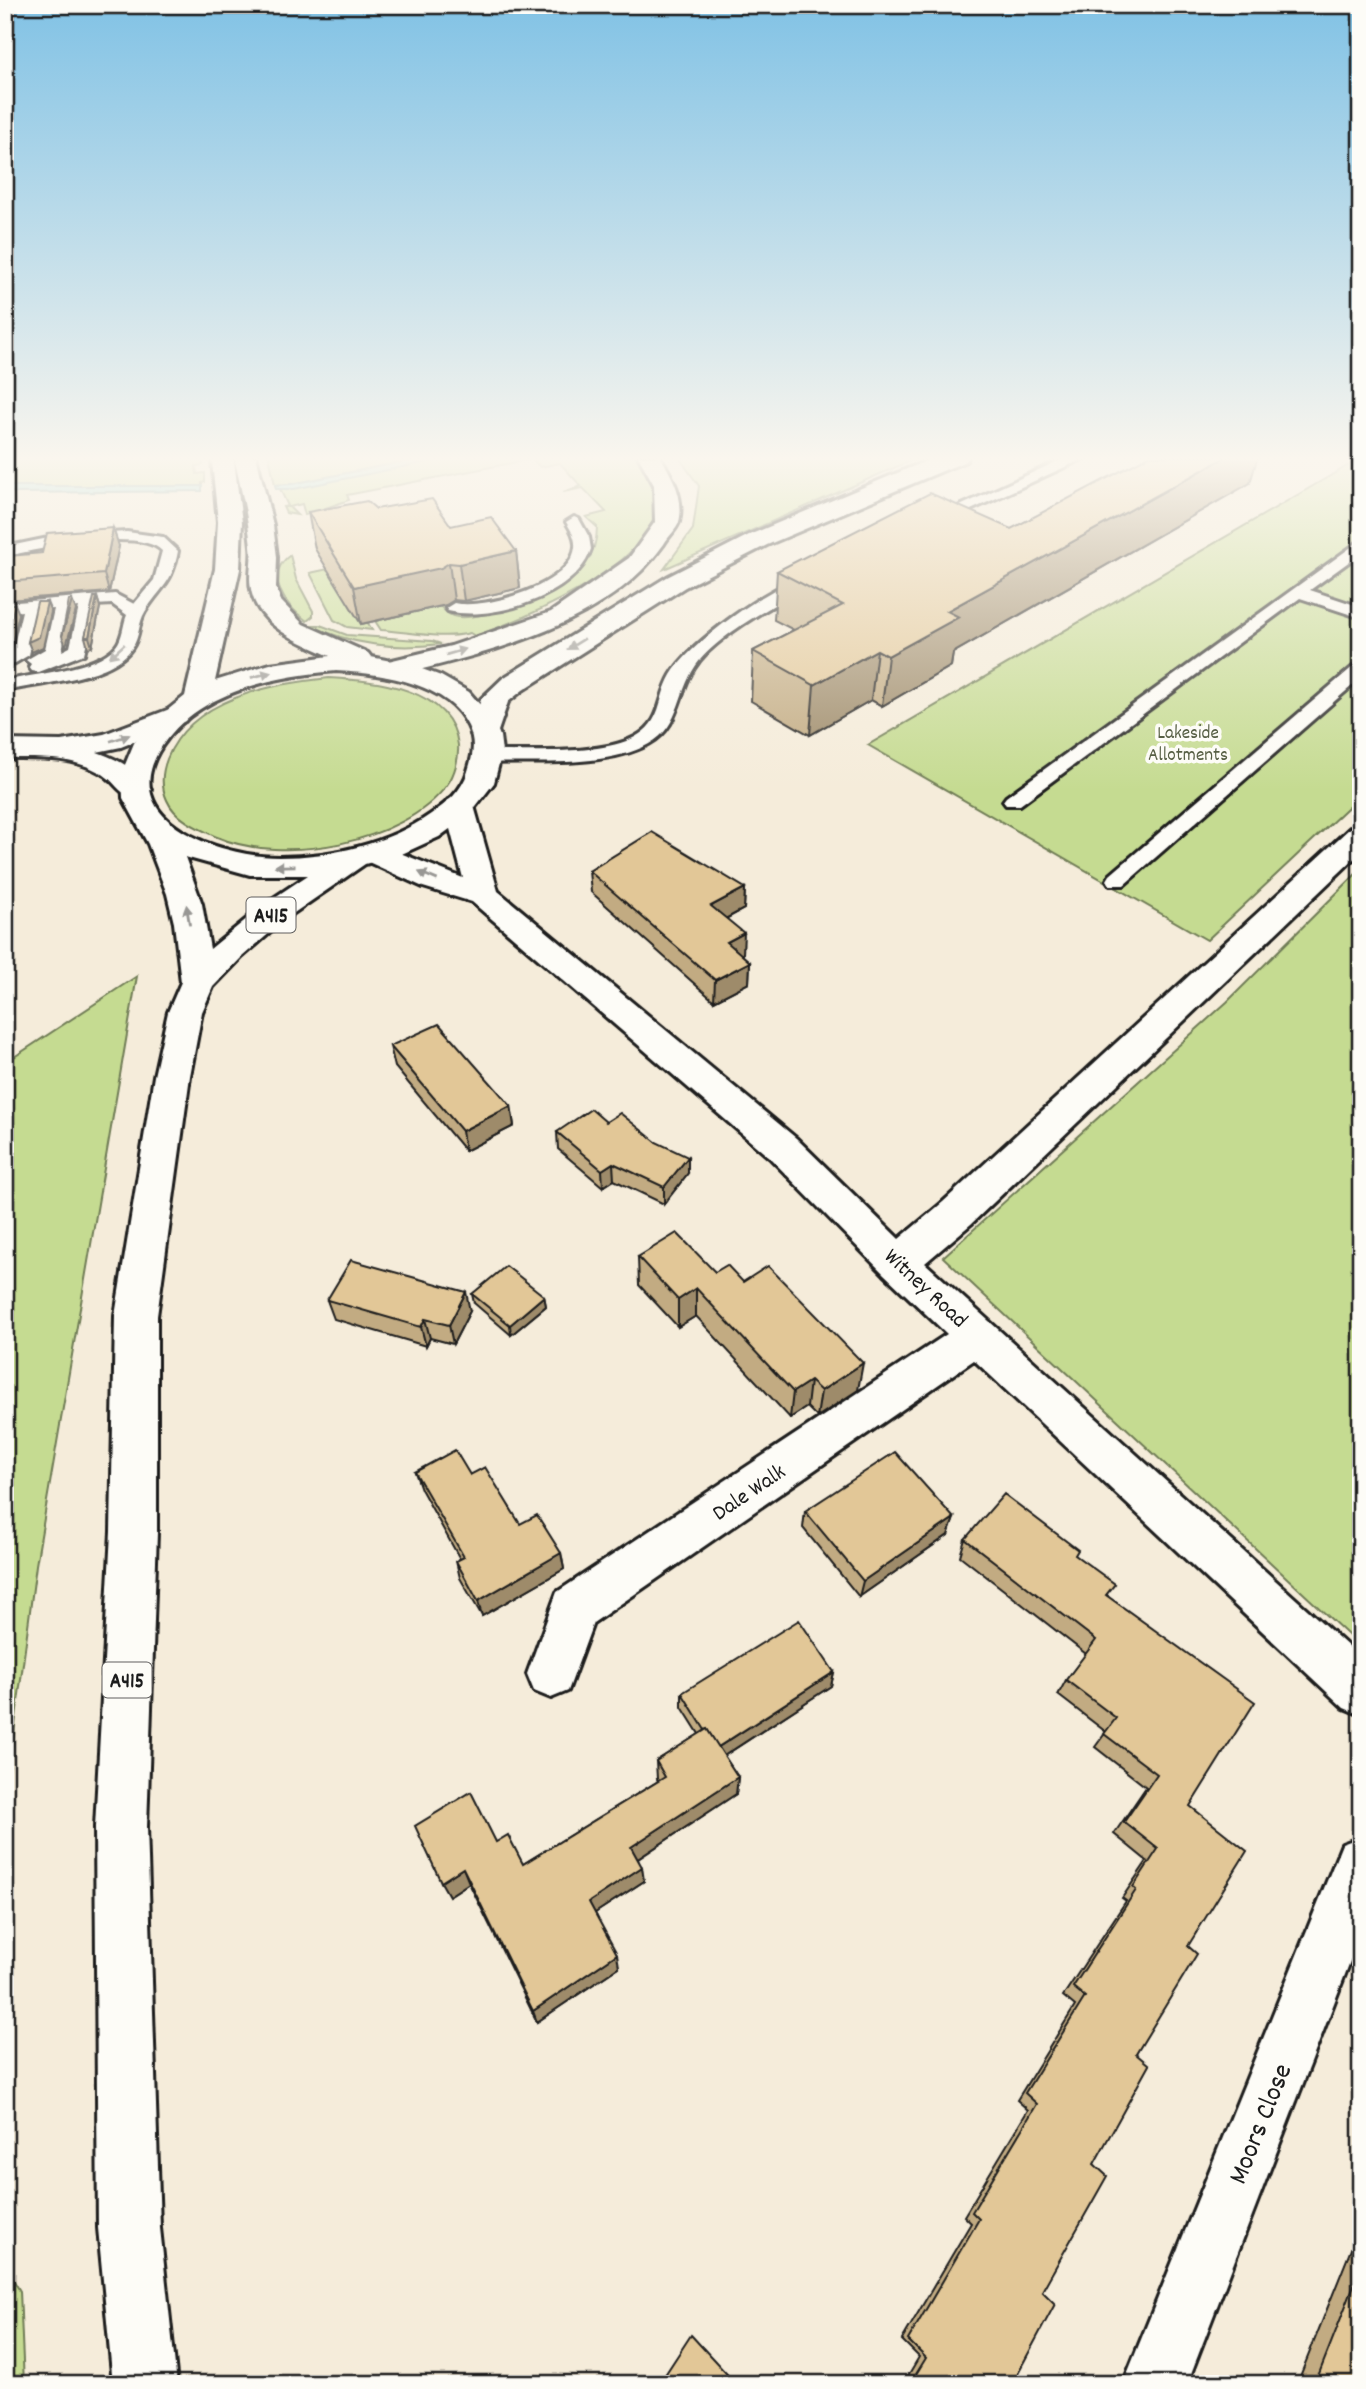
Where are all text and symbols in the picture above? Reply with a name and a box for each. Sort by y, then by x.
one-way arrow [567,637,586,650]
one-way arrow [108,643,126,659]
one-way arrow [446,647,467,657]
one-way arrow [250,669,272,680]
park label: Lakeside Allotments [1148,721,1228,770]
one-way arrow [109,732,130,743]
one-way arrow [274,860,296,872]
one-way arrow [417,871,438,882]
road number: A415 [246,898,296,932]
one-way arrow [182,904,193,926]
street label: Witney Road [875,1242,974,1337]
street label: Dale Walk [707,1457,793,1531]
road number: A415 [102,1662,152,1698]
street label: Moors Close [1220,2059,1305,2191]

